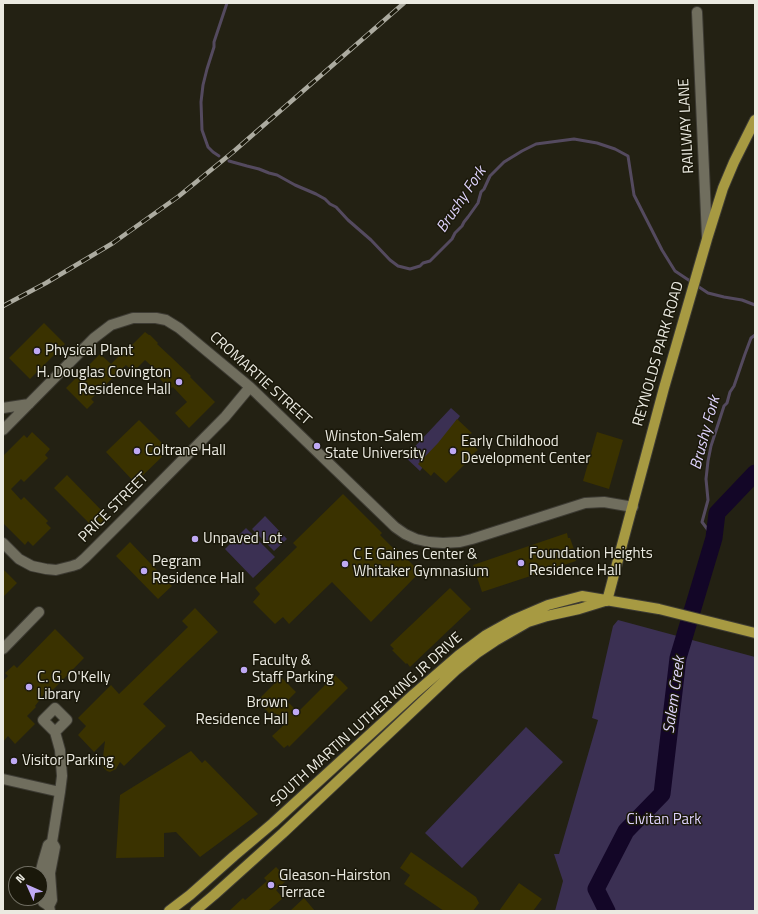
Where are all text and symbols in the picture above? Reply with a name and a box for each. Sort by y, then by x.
street label: RAILWAY LANE [676,78,698,174]
water label: Brushy Fork [433,163,491,237]
street label: REYNOLDS PARK ROAD [630,279,688,429]
street label: CROMARTIE STREET [205,329,315,429]
place label: Physical Plant [45,342,133,360]
marker: Physical Plant [32,346,42,356]
place label: H. Douglas Covington Residence Hall [37,364,171,399]
marker: H. Douglas Covington Residence Hall [174,377,184,387]
water label: Brushy Fork [687,394,725,472]
place label: Winston-Salem State University [325,428,426,463]
place label: Early Childhood Development Center [461,433,590,468]
marker: Winston-Salem State University [312,441,322,451]
place label: Coltrane Hall [145,442,226,460]
marker: Coltrane Hall [132,446,142,456]
marker: Early Childhood Development Center [448,446,458,456]
street label: PRICE STREET [75,469,153,547]
place label: Unpaved Lot [203,530,282,548]
marker: Unpaved Lot [190,534,200,544]
place label: Foundation Heights Residence Hall [529,545,653,580]
place label: C E Gaines Center & Whitaker Gymnasium [353,546,489,581]
place label: Pegram Residence Hall [152,553,244,588]
marker: Foundation Heights Residence Hall [516,558,526,568]
marker: C E Gaines Center & Whitaker Gymnasium [340,559,350,569]
marker: Pegram Residence Hall [139,566,149,576]
street label: SOUTH MARTIN LUTHER KING JR DRIVE [268,629,466,811]
place label: Faculty & Staff Parking [252,652,334,687]
water label: Salem Creek [660,655,690,735]
marker: Faculty & Staff Parking [239,665,249,675]
place label: C. G. O'Kelly Library [37,669,111,704]
marker: C. G. O'Kelly Library [24,682,34,692]
place label: Brown Residence Hall [196,694,288,729]
marker: Brown Residence Hall [291,707,301,717]
place label: Visitor Parking [22,752,114,770]
marker: Visitor Parking [9,756,19,766]
park label: Civitan Park [627,811,701,829]
north arrow [8,866,48,906]
place label: Gleason-Hairston Terrace [279,867,391,902]
text: N [12,870,29,887]
marker: Gleason-Hairston Terrace [266,880,276,890]

